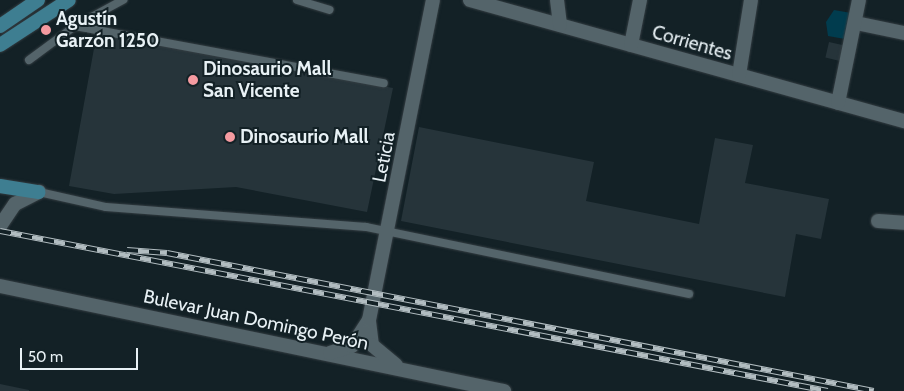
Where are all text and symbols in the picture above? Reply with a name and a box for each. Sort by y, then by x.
place label: Agustín Garzón 1250 [56,8,159,52]
street label: Corrientes [649,21,735,65]
marker: Agustín Garzón 1250 [40,24,52,36]
place label: Dinosaurio Mall San Vicente [203,58,331,102]
marker: Dinosaurio Mall San Vicente [187,74,199,86]
place label: Dinosaurio Mall [240,126,368,148]
street label: Leticia [368,130,400,184]
marker: Dinosaurio Mall [224,131,236,143]
street label: Bulevar Juan Domingo Perón [141,285,371,355]
scale bar [22,338,140,370]
text: 50 m [28,348,63,366]

